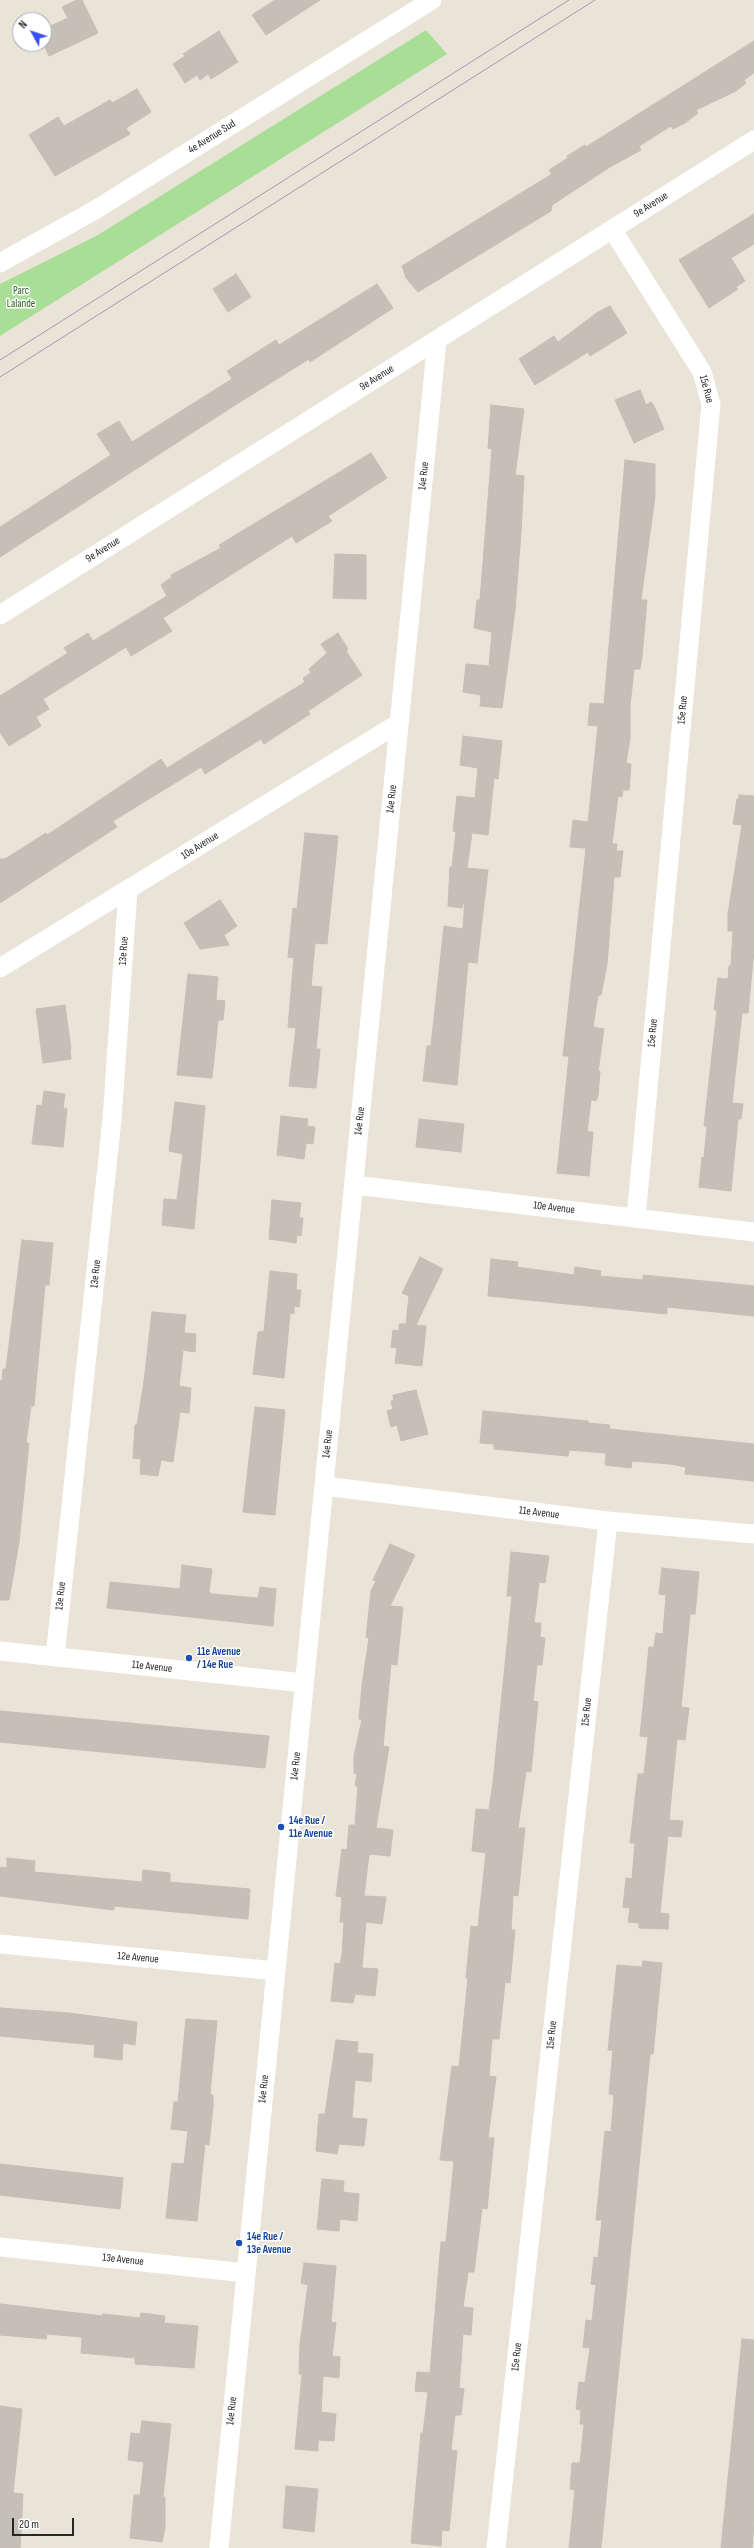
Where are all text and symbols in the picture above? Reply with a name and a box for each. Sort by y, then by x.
north arrow [12,12,52,52]
text: N [16,18,30,31]
street label: 4e Avenue Sud [186,117,238,157]
street label: 9e Avenue [631,189,671,221]
park label: Parc Lalande [7,284,35,310]
street label: 9e Avenue [357,362,397,394]
street label: 15e Rue [696,374,716,404]
street label: 14e Rue [416,461,432,491]
street label: 9e Avenue [83,534,123,566]
street label: 15e Rue [675,695,691,725]
street label: 14e Rue [384,784,400,814]
street label: 10e Avenue [179,829,221,863]
street label: 13e Rue [116,936,132,966]
street label: 15e Rue [645,1018,661,1048]
street label: 14e Rue [352,1106,368,1136]
street label: 10e Avenue [532,1199,576,1217]
street label: 13e Rue [88,1259,104,1289]
street label: 14e Rue [320,1429,336,1459]
street label: 11e Avenue [518,1504,560,1522]
street label: 13e Rue [53,1581,69,1611]
place label: 11e Avenue / 14e Rue [197,1645,241,1671]
marker: 11e Avenue / 14e Rue [184,1653,194,1663]
street label: 11e Avenue [131,1658,173,1676]
street label: 15e Rue [579,1697,595,1727]
street label: 14e Rue [288,1751,304,1781]
place label: 14e Rue / 11e Avenue [289,1814,333,1840]
marker: 14e Rue / 11e Avenue [276,1822,286,1832]
street label: 12e Avenue [117,1950,159,1966]
street label: 15e Rue [544,2020,560,2050]
street label: 14e Rue [256,2074,272,2104]
place label: 14e Rue / 13e Avenue [247,2230,291,2256]
marker: 14e Rue / 13e Avenue [234,2238,244,2248]
street label: 13e Avenue [102,2251,144,2269]
street label: 15e Rue [509,2342,525,2372]
street label: 14e Rue [224,2396,240,2426]
scale bar [14,2510,76,2536]
text: 20 m [19,2517,39,2532]

